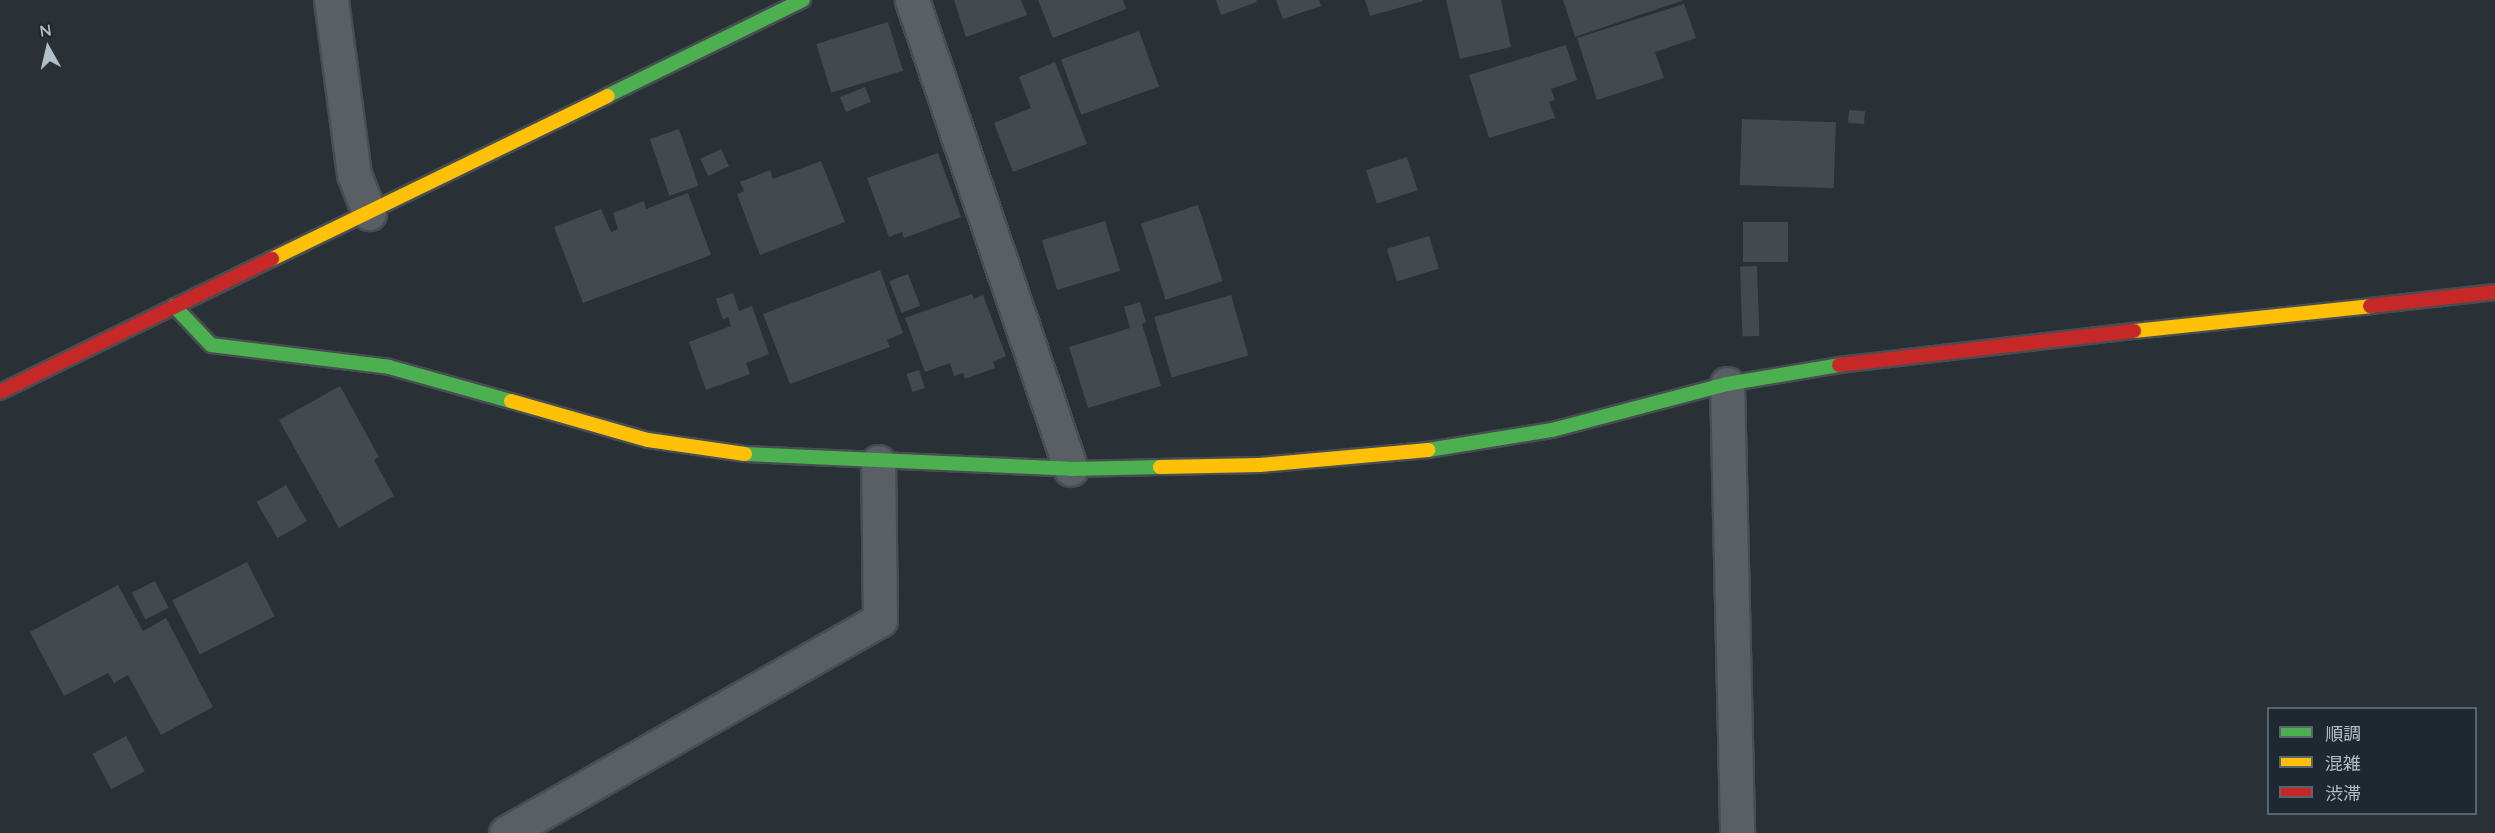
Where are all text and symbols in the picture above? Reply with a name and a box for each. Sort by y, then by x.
north arrow [18,18,78,78]
text: N [38,19,53,41]
legend [2267,707,2477,815]
text: 順調 [2325,722,2361,745]
text: 混雑 [2325,752,2361,775]
text: 渋滞 [2325,782,2361,805]

